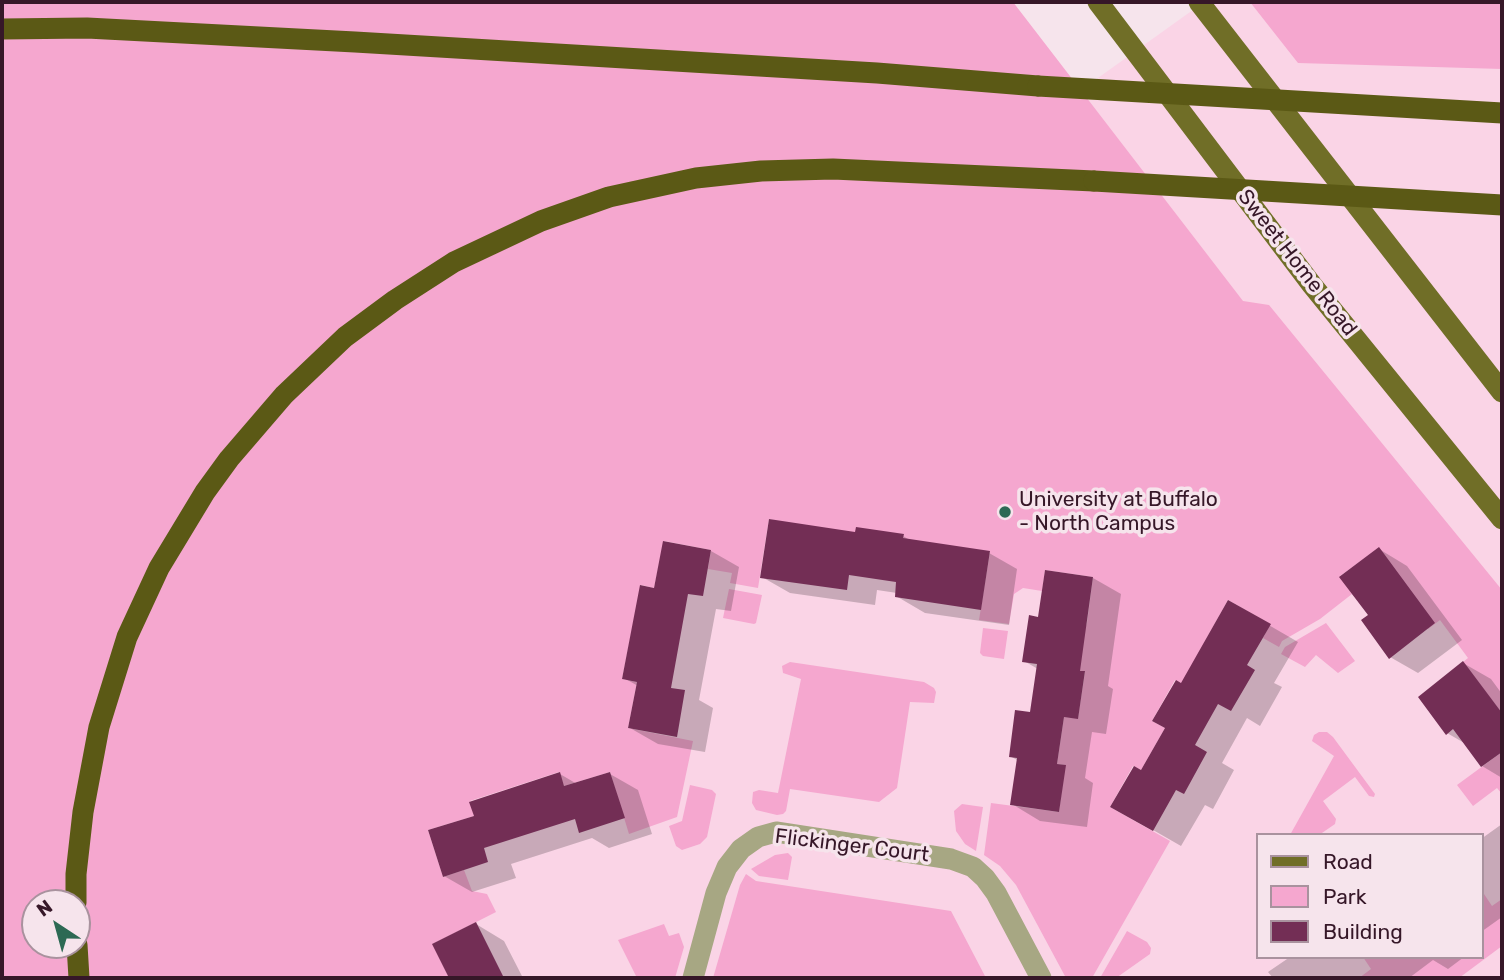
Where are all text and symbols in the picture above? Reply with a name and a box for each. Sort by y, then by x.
street label: Sweet Home Road [1232,185,1362,341]
place label: University at Buffalo - North Campus [1019,487,1218,537]
marker: University at Buffalo - North Campus [997,504,1013,520]
street label: Flickinger Court [774,824,930,868]
legend [1256,833,1483,959]
text: Road [1323,849,1373,874]
text: Park [1323,884,1367,909]
north arrow [21,889,91,959]
text: N [32,895,57,922]
text: Building [1323,919,1403,944]

